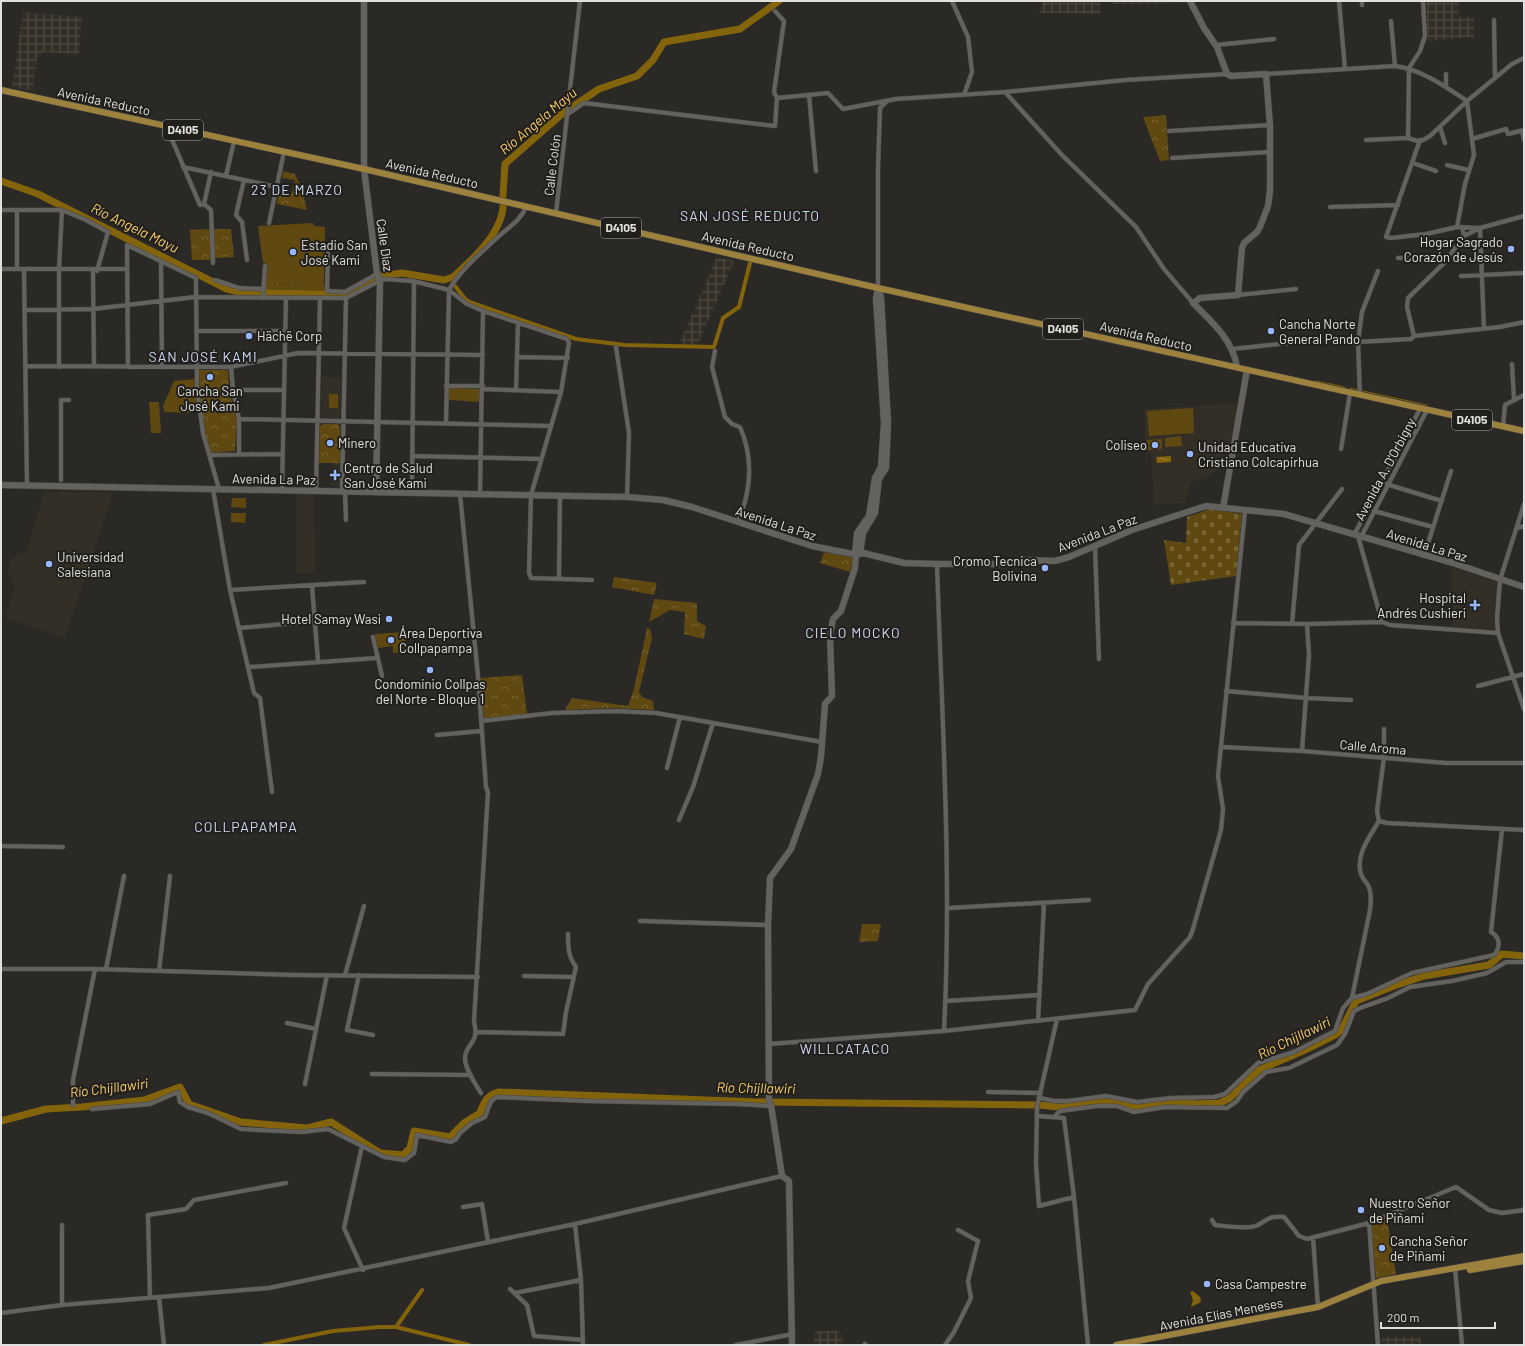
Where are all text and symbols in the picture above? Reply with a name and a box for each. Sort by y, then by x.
street label: Avenida Reducto [56,83,152,119]
water label: Río Angela Mayu [496,83,580,158]
road number: D4105 [163,120,203,140]
street label: Calle Colón [540,133,564,197]
street label: Avenida Reducto [384,155,480,191]
district label: 23 DE MARZO [251,181,343,198]
water label: Río Angela Mayu [89,199,182,256]
district label: SAN JOSÉ REDUCTO [680,207,820,224]
street label: Calle Díaz [373,218,397,273]
road number: D4105 [601,218,641,238]
street label: Avenida Reducto [700,228,796,264]
place label: Hogar Sagrado Corazón de Jesús [1404,234,1503,265]
place label: Estadio San José Kami [301,237,368,268]
marker: Hogar Sagrado Corazón de Jesús [1506,244,1516,254]
marker: Estadio San José Kami [288,247,298,257]
place label: Cancha Norte General Pando [1279,316,1360,347]
street label: Avenida Reducto [1098,318,1194,354]
road number: D4105 [1043,319,1083,339]
marker: Cancha Norte General Pando [1266,326,1276,336]
place label: Hächë Corp [257,328,322,344]
marker: Hächë Corp [244,331,254,341]
district label: SAN JOSÉ KAMI [148,348,258,365]
marker: Cancha San José Kami [205,372,215,382]
place label: Cancha San José Kami [177,383,243,414]
road number: D4105 [1452,410,1492,430]
street label: Avenida A. D'Orbigny [1351,415,1419,523]
place label: Minero [338,435,376,451]
place label: Coliseo [1105,437,1147,453]
marker: Minero [325,438,335,448]
place label: Unidad Educativa Cristiano Colcapirhua [1198,439,1319,470]
marker: Coliseo [1150,440,1160,450]
marker: Unidad Educativa Cristiano Colcapirhua [1185,449,1195,459]
place label: Centro de Salud San José Kami [344,460,433,491]
marker: Centro de Salud San José Kami [329,469,341,481]
street label: Avenida La Paz [232,470,316,488]
street label: Avenida La Paz [734,502,819,544]
street label: Avenida La Paz [1055,510,1139,555]
street label: Avenida La Paz [1385,525,1470,565]
place label: Universidad Salesiana [57,549,124,580]
place label: Cromo Tecnica Bolivina [953,553,1037,584]
marker: Universidad Salesiana [44,559,54,569]
marker: Cromo Tecnica Bolivina [1040,563,1050,573]
place label: Hospital Andrés Cushieri [1377,590,1466,621]
marker: Hospital Andrés Cushieri [1469,599,1481,611]
place label: Hotel Samay Wasi [281,611,381,627]
marker: Hotel Samay Wasi [384,614,394,624]
district label: CIELO MOCKO [805,624,901,641]
place label: Área Deportiva Collpapampa [399,625,482,656]
marker: Área Deportiva Collpapampa [386,635,396,645]
marker: Condominio Collpas del Norte - Bloque 1 [425,665,435,675]
place label: Condominio Collpas del Norte - Bloque 1 [374,676,486,707]
street label: Calle Aroma [1339,736,1407,758]
district label: COLLPAPAMPA [194,818,298,835]
water label: Río Chijllawiri [1255,1012,1333,1063]
district label: WILLCATACO [800,1040,890,1057]
water label: Río Chijllawiri [69,1074,150,1101]
water label: Río Chijllawiri [716,1078,796,1097]
place label: Nuestro Señor de Piñami [1369,1195,1451,1226]
marker: Nuestro Señor de Piñami [1356,1205,1366,1215]
place label: Cancha Señor de Piñami [1390,1233,1468,1264]
marker: Cancha Señor de Piñami [1377,1243,1387,1253]
place label: Casa Campestre [1215,1276,1307,1292]
marker: Casa Campestre [1202,1279,1212,1289]
street label: Avenida Elías Meneses [1158,1294,1284,1334]
scale bar [1381,1304,1495,1330]
text: 200 m [1387,1310,1419,1324]

